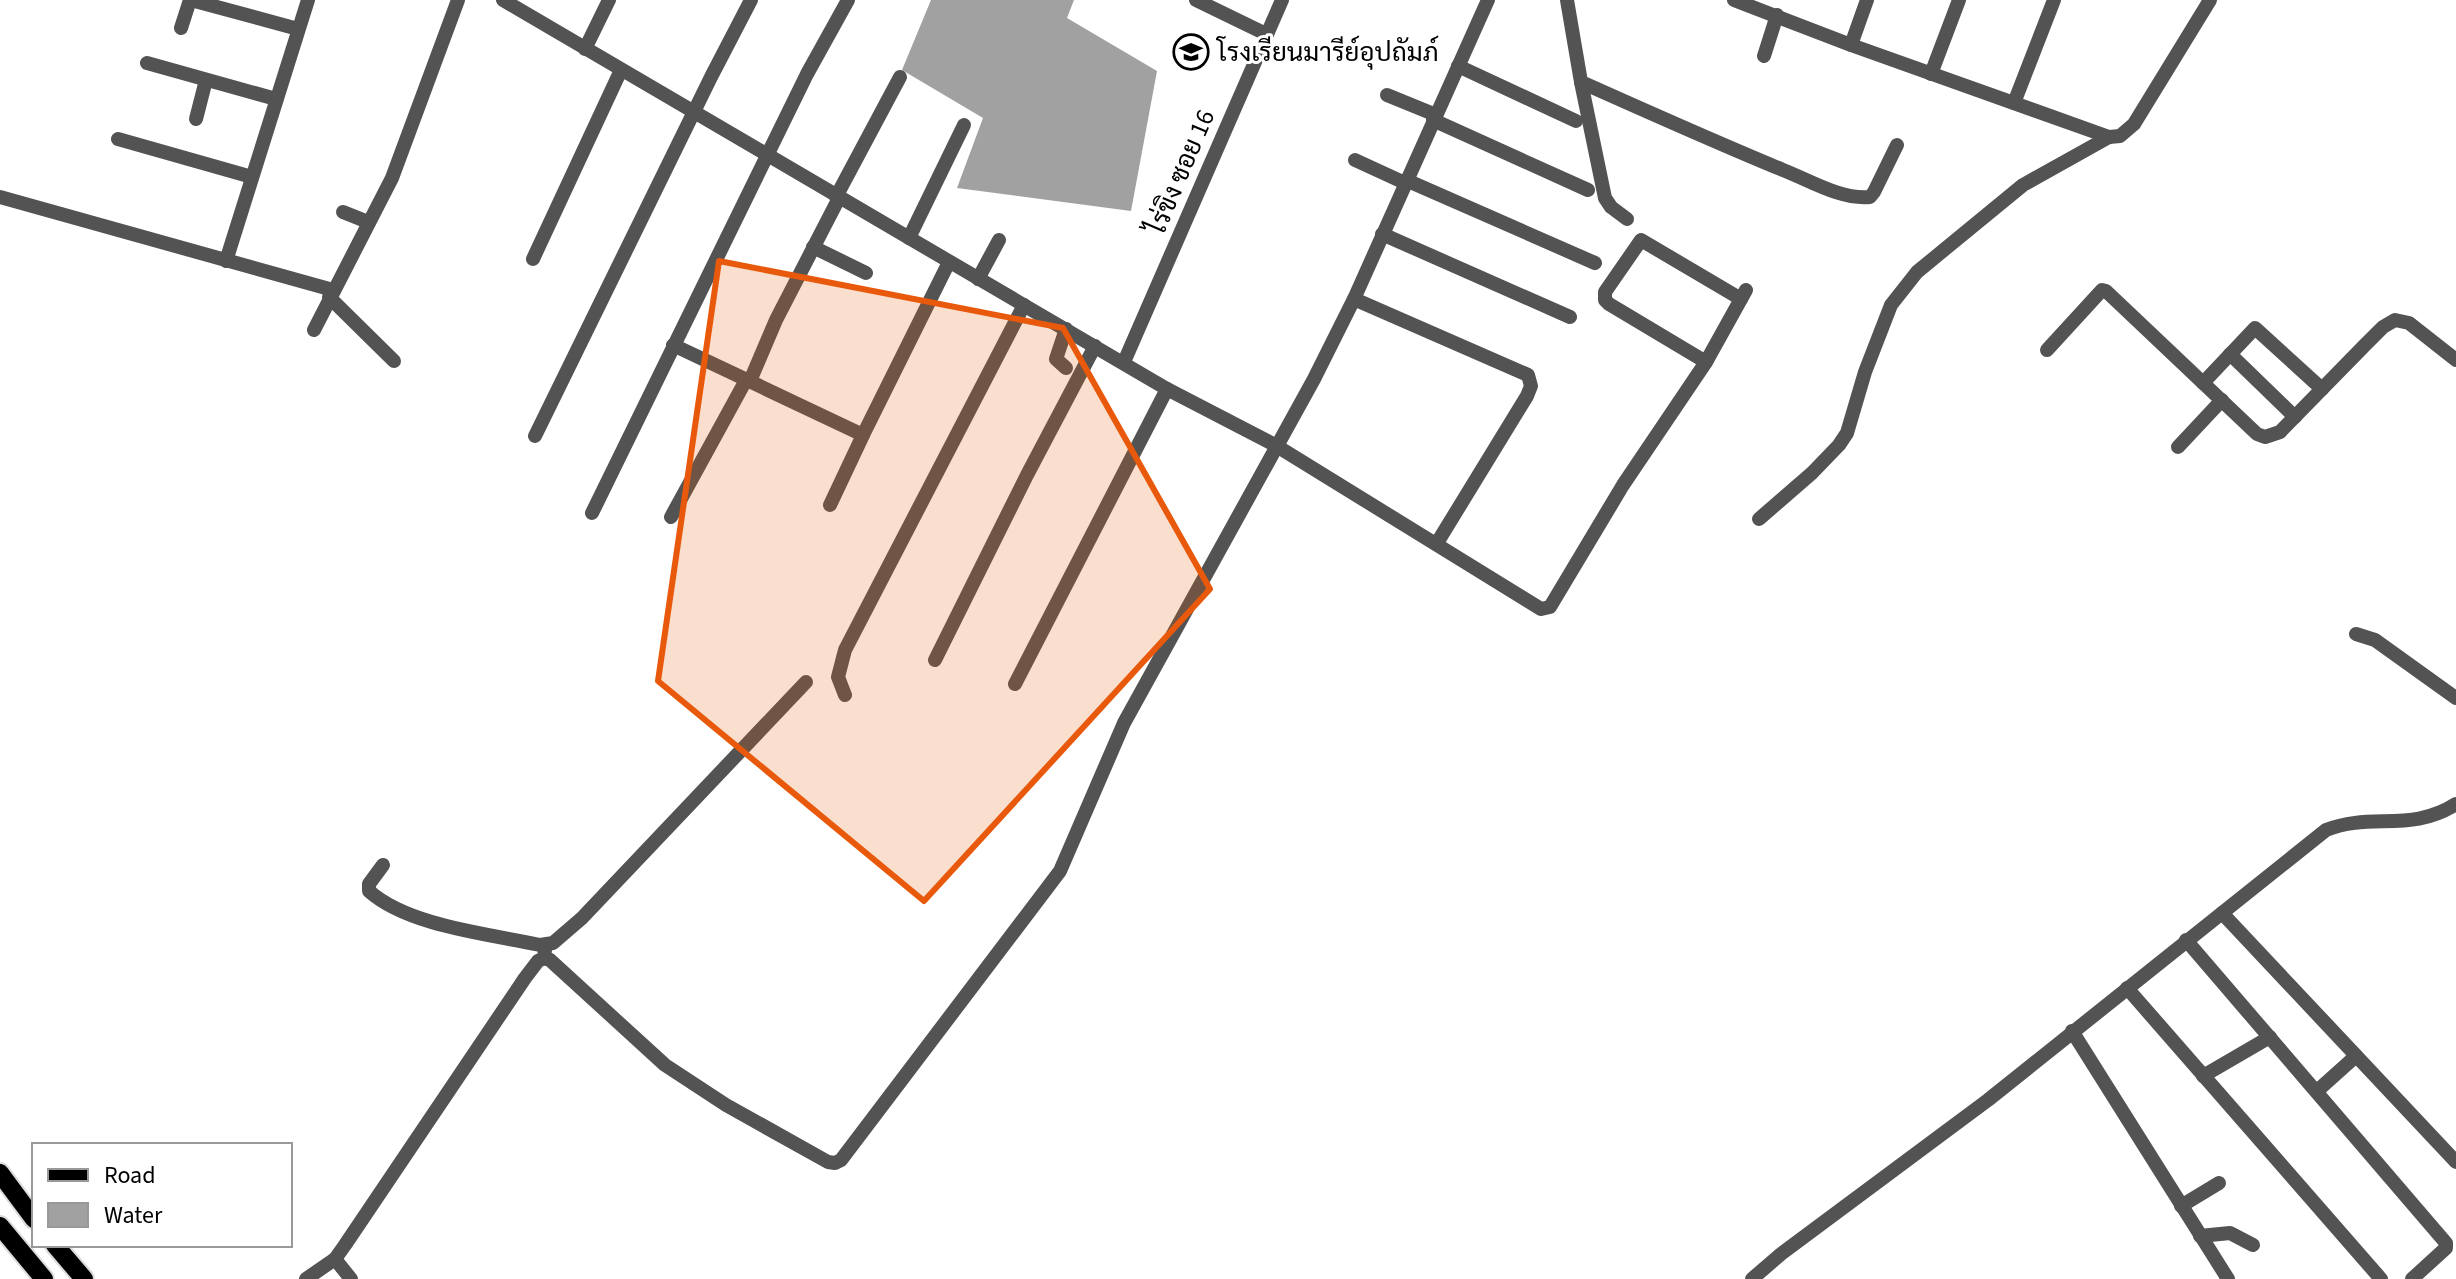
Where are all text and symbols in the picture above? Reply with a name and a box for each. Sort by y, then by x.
school or university icon: โรงเรียนมารีย์อุปถัมภ์ [1172,33,1210,71]
place label: โรงเรียนมารีย์อุปถัมภ์ [1215,34,1439,71]
street label: ไร่ขิง ซอย 16 [1137,104,1224,242]
legend [32,1143,292,1247]
text: Road [104,1158,156,1193]
text: Water [104,1198,163,1233]

